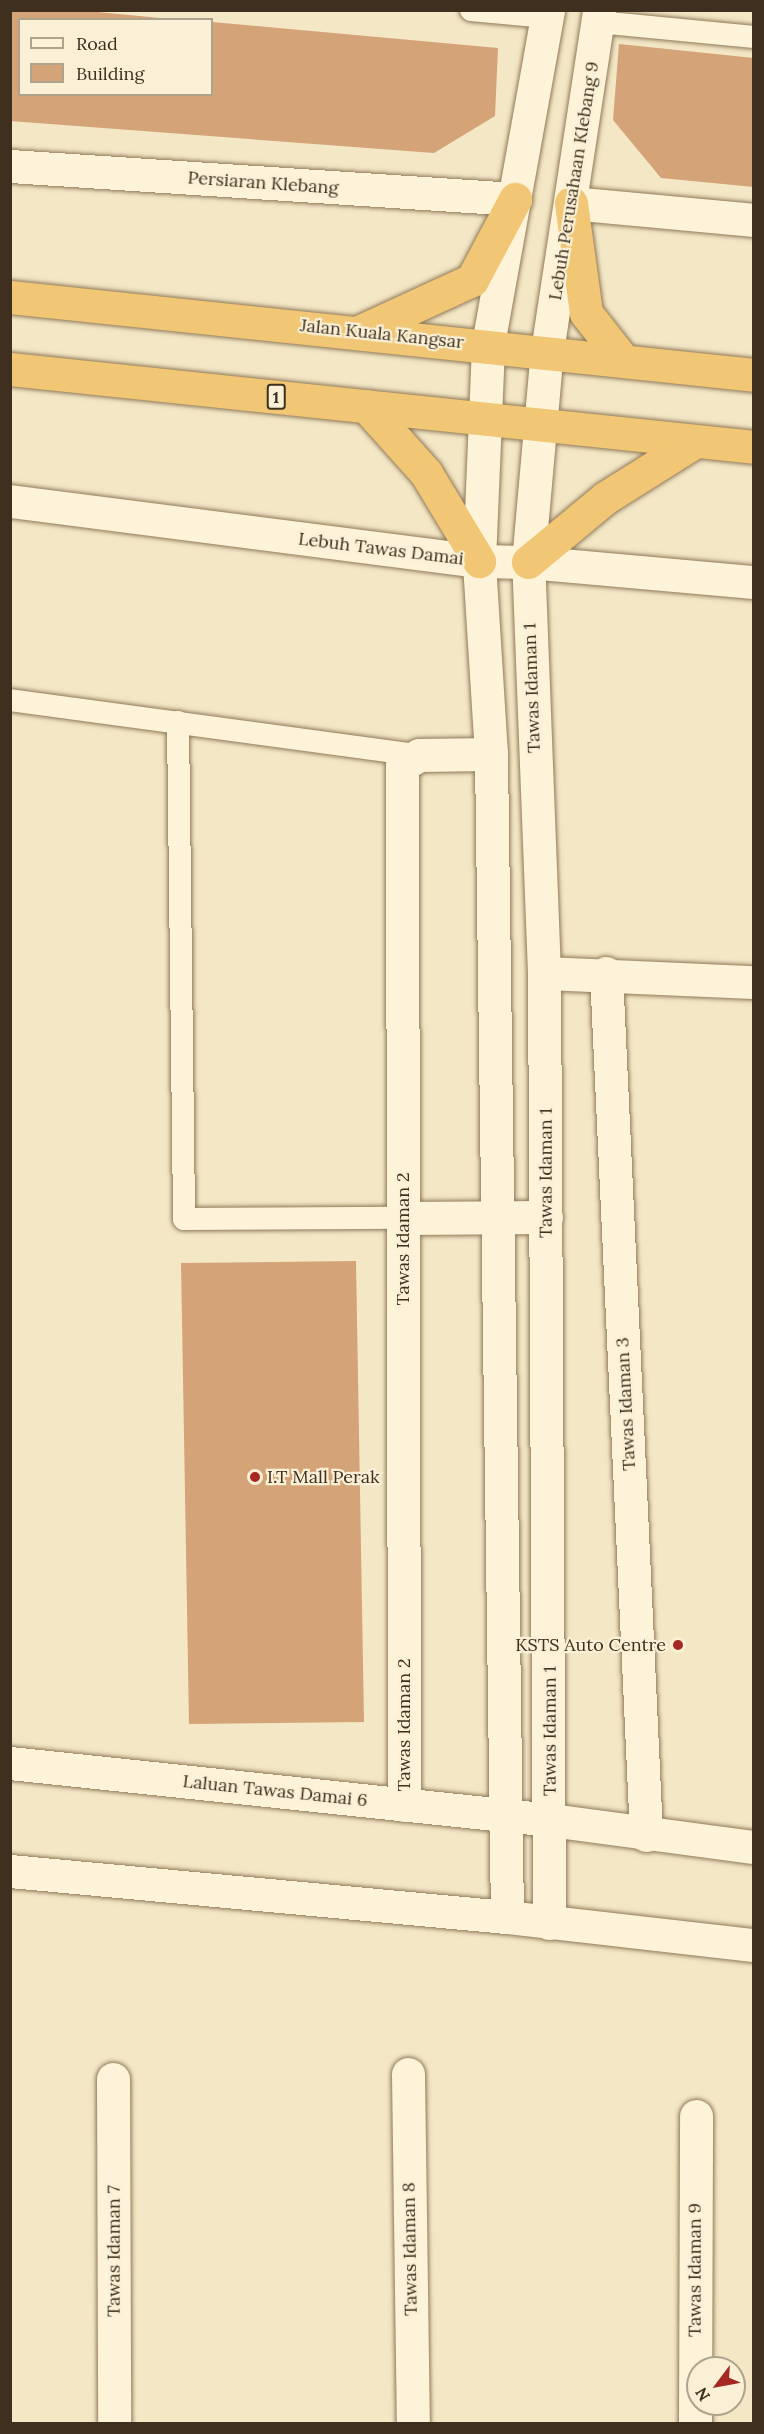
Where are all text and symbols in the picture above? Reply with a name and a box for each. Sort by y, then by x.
legend [18,18,213,96]
text: Road [76,32,118,55]
street label: Lebuh Perusahaan Klebang 9 [544,60,604,302]
text: Building [76,62,144,85]
street label: Persiaran Klebang [187,167,339,199]
street label: Jalan Kuala Kangsar [299,315,465,353]
road number: 1 [266,384,286,410]
street label: Lebuh Tawas Damai [297,528,465,570]
street label: Tawas Idaman 1 [519,623,545,753]
street label: Tawas Idaman 1 [535,1108,557,1238]
street label: Tawas Idaman 2 [392,1172,414,1306]
street label: Tawas Idaman 3 [612,1337,640,1471]
place label: I.T Mall Perak [267,1466,380,1488]
marker: I.T Mall Perak [248,1470,262,1484]
place label: KSTS Auto Centre [515,1634,666,1656]
marker: KSTS Auto Centre [671,1638,685,1652]
street label: Tawas Idaman 2 [393,1658,415,1792]
street label: Tawas Idaman 1 [539,1666,561,1796]
street label: Laluan Tawas Damai 6 [182,1771,368,1811]
street label: Tawas Idaman 8 [398,2182,422,2316]
street label: Tawas Idaman 7 [103,2185,125,2317]
street label: Tawas Idaman 9 [684,2203,706,2337]
north arrow [686,2356,746,2416]
text: N [691,2384,714,2405]

